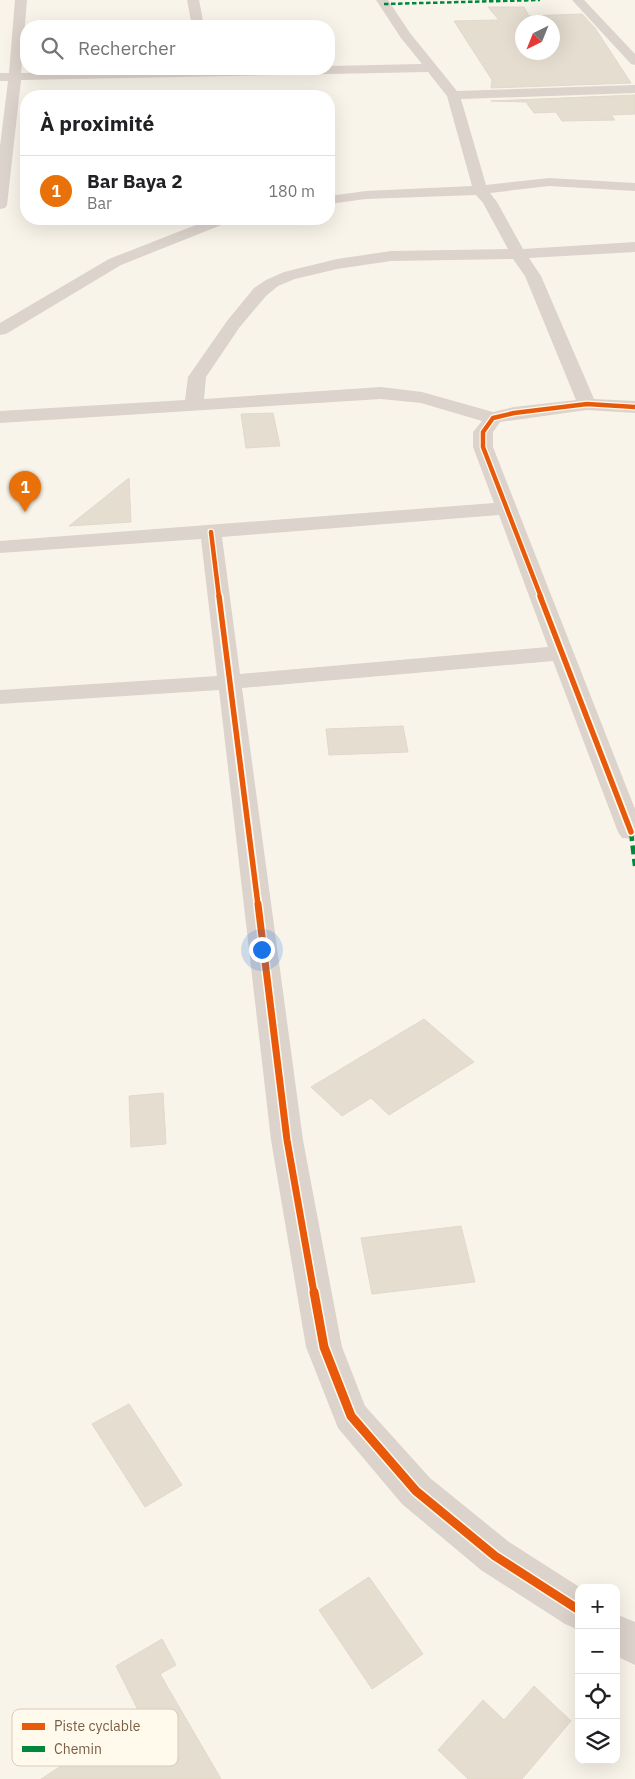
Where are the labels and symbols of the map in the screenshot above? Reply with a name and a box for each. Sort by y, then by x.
north arrow [515,15,560,60]
pin: 1 [9,471,41,512]
your location [249,937,275,963]
legend [12,1709,178,1766]
text: Piste cyclable [54,1717,141,1735]
text: Chemin [54,1740,102,1758]

